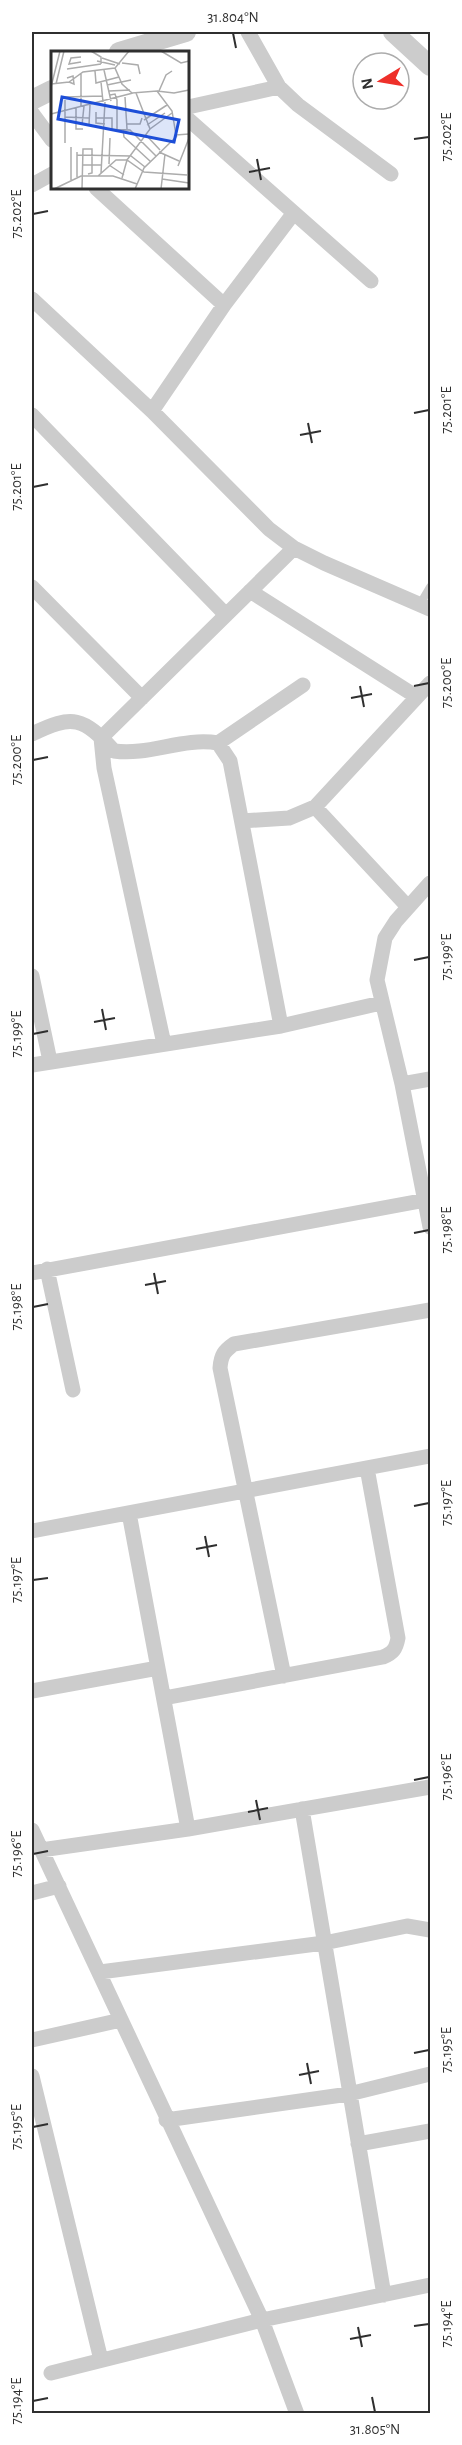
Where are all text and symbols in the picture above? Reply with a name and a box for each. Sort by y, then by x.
text: 31.804°N [207,10,259,25]
inset map [51,51,189,189]
north arrow [351,51,411,111]
text: N [358,77,376,91]
text: 75.202°E [439,112,454,162]
text: 75.202°E [9,189,24,239]
text: 75.201°E [439,386,454,434]
text: 75.201°E [9,463,24,511]
text: 75.200°E [439,658,454,708]
text: 75.200°E [9,735,24,785]
text: 75.199°E [439,934,454,980]
text: 75.199°E [9,1011,24,1057]
text: 75.198°E [439,1207,454,1253]
text: 75.198°E [9,1284,24,1330]
text: 75.197°E [439,1480,454,1526]
text: 75.197°E [9,1557,24,1603]
text: 75.196°E [439,1754,454,1800]
text: 75.196°E [9,1831,24,1877]
text: 75.195°E [439,2027,454,2073]
text: 75.195°E [9,2104,24,2150]
text: 75.194°E [439,2300,454,2348]
text: 75.194°E [9,2377,24,2425]
text: 31.805°N [350,2422,400,2437]

